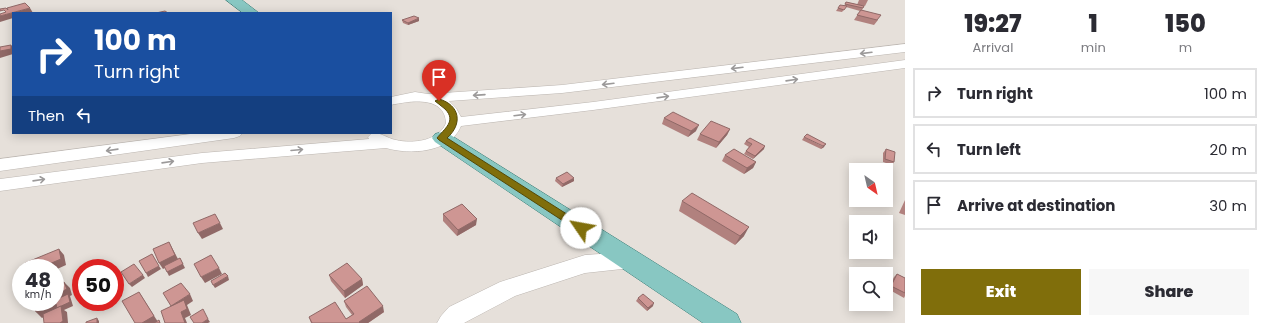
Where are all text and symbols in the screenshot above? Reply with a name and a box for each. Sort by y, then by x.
text: 19:27 [964,7,1022,40]
text: 1 [1089,7,1098,40]
text: 150 [1165,7,1206,40]
text: 100 m [94,21,177,60]
icon: right [28,28,80,80]
text: Arrival [972,38,1013,57]
text: min [1081,38,1106,57]
text: m [1179,38,1192,57]
one-way arrow [860,49,873,56]
text: Turn right [94,59,180,84]
pin [422,60,456,101]
one-way arrow [731,64,744,72]
icon: arrive [428,66,450,88]
one-way arrow [785,76,798,84]
one-way arrow [602,80,615,88]
icon: right [923,82,945,104]
text: Turn right [957,83,1033,104]
text: 100 m [1204,83,1247,104]
one-way arrow [473,91,486,98]
one-way arrow [656,93,669,101]
icon: left [73,104,95,126]
text: Then [28,105,65,126]
one-way arrow [513,111,526,119]
icon: left [923,138,945,160]
text: Turn left [957,139,1021,160]
text: 20 m [1209,139,1247,160]
one-way arrow [106,146,119,154]
one-way arrow [290,147,303,154]
one-way arrow [161,158,174,166]
north arrow [849,163,893,207]
map controls [849,163,893,311]
one-way arrow [32,176,45,183]
icon: arrive [923,194,945,216]
text: Arrive at destination [957,195,1115,216]
text: 30 m [1209,195,1247,216]
position arrow [560,207,602,249]
button: sound [849,215,893,259]
speed limit sign: 50 [72,259,124,311]
text: 48 [25,266,51,294]
button: search [849,267,893,311]
button: Exit [921,269,1081,315]
button: Share [1089,269,1249,315]
text: km/h [25,287,51,302]

